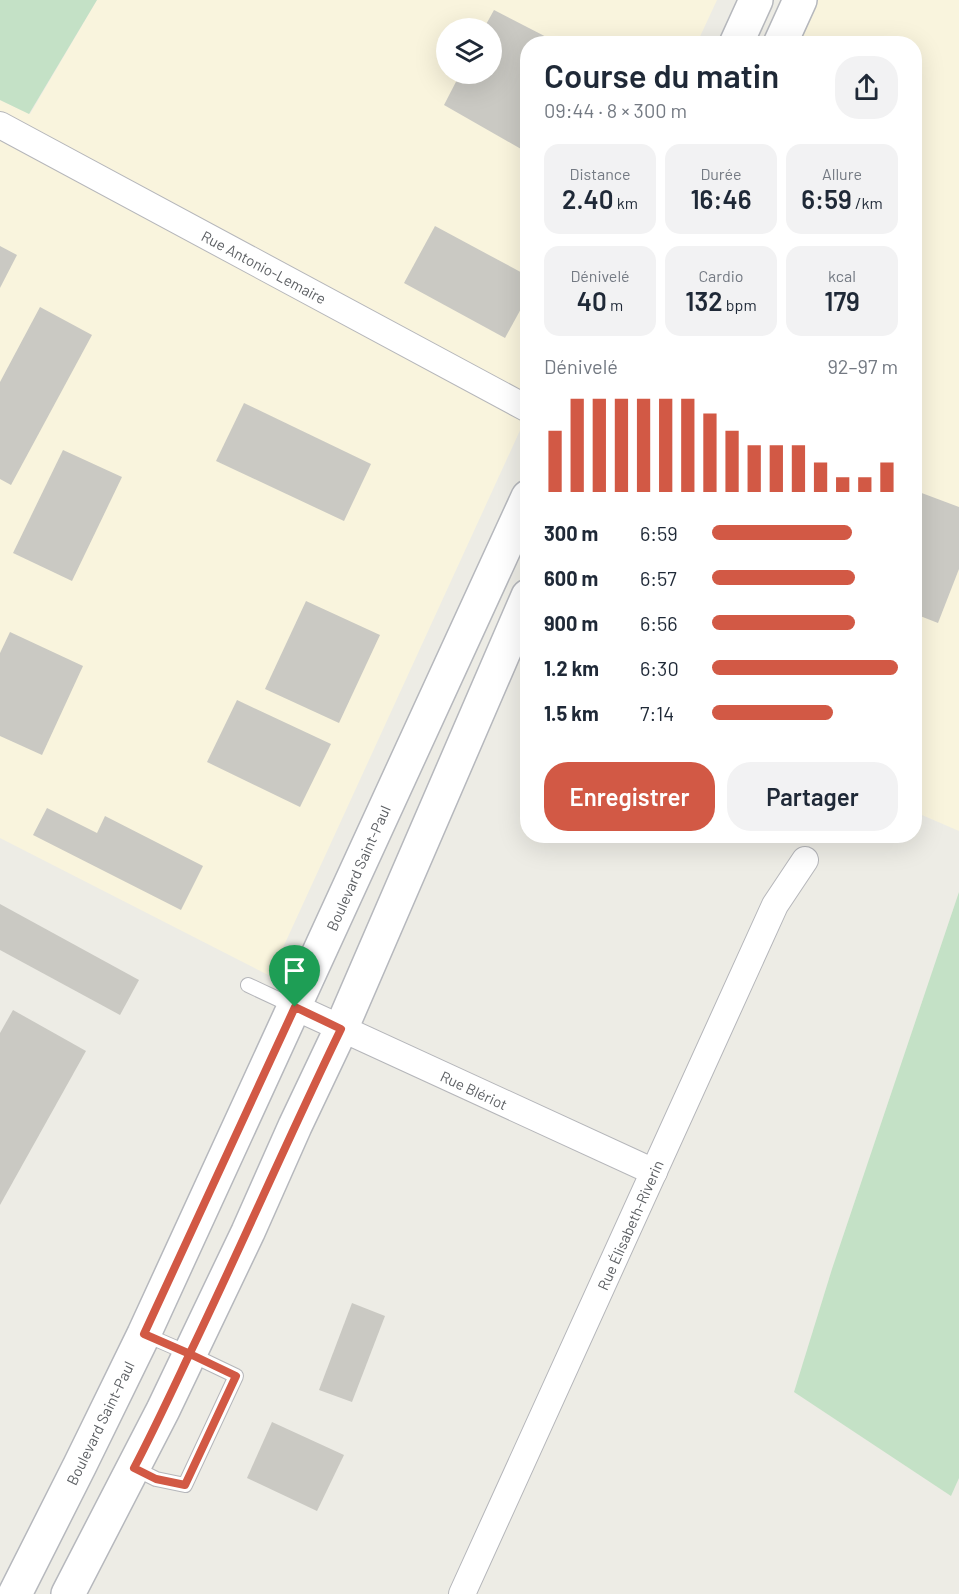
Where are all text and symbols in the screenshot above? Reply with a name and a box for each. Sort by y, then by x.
map controls [436,18,502,84]
button: layers [436,18,502,84]
text: Course du matin [544,55,779,95]
button: share [835,56,898,119]
text: 09:44 · 8 × 300 m [544,98,687,122]
text: Distance [570,164,630,183]
text: Durée [700,164,742,183]
text: Allure [822,164,862,183]
text: 2.40 [562,183,613,214]
text: 16:46 [690,183,752,214]
text: 6:59 [801,183,852,214]
text: km [613,193,638,212]
text: /km [852,193,883,212]
street label: Rue Antonio-Lemaire [199,227,329,307]
text: Dénivelé [570,266,630,285]
text: Cardio [698,266,744,285]
text: kcal [828,266,856,285]
text: 40 [577,285,607,316]
text: 132 [685,285,723,316]
text: 179 [824,285,860,316]
text: m [607,295,623,314]
text: bpm [723,295,757,314]
text: Dénivelé [544,354,618,378]
text: 92–97 m [827,354,898,378]
text: 300 m [544,521,598,545]
text: 6:59 [640,521,678,545]
text: 600 m [544,566,598,590]
text: 6:57 [640,566,677,590]
text: 900 m [544,611,598,635]
text: 6:56 [640,611,678,635]
text: 1.2 km [544,656,599,680]
text: 6:30 [640,656,679,680]
text: 1.5 km [544,701,599,725]
text: 7:14 [640,701,674,725]
button: Enregistrer [544,762,715,831]
button: Partager [727,762,898,831]
street label: Boulevard Saint-Paul [322,802,394,934]
pin [269,945,320,1007]
icon: arrive [278,954,311,987]
street label: Rue Blériot [438,1067,510,1113]
street label: Rue Élisabeth-Riverin [593,1157,667,1293]
street label: Boulevard Saint-Paul [62,1358,138,1488]

